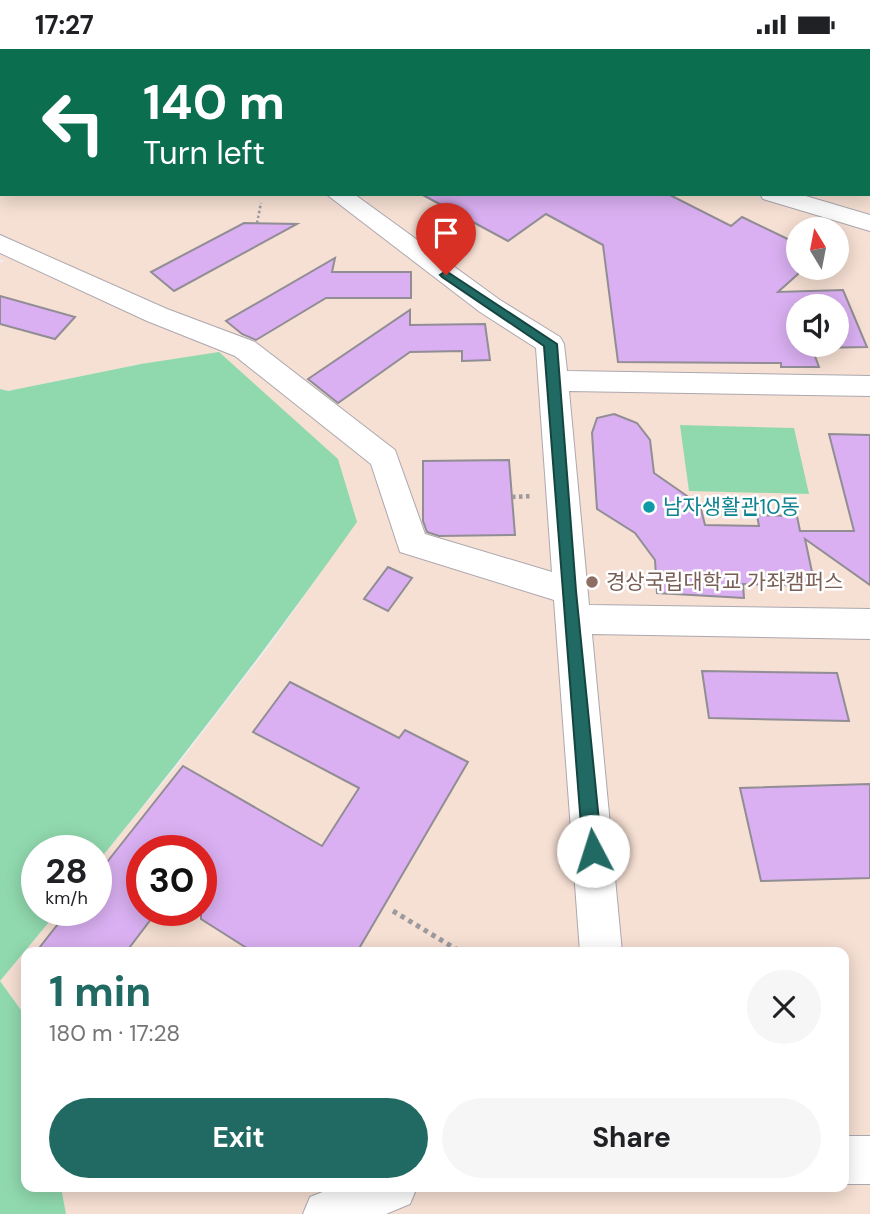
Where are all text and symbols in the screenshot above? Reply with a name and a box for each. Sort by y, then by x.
text: 17:27 [35,8,94,42]
text: 140 m [143,70,285,134]
icon: left [28,77,119,168]
text: Turn left [143,132,265,174]
pin [416,203,476,275]
icon: arrive [427,214,465,252]
north arrow [786,217,849,280]
map controls [786,217,849,357]
button: sound [786,294,849,357]
place label: 남자생활관10동 [663,493,800,521]
marker: 남자생활관10동 [641,499,657,515]
place label: 경상국립대학교 가좌캠퍼스 [606,568,843,596]
marker: 경상국립대학교 가좌캠퍼스 [584,574,600,590]
position arrow [556,814,630,888]
speed limit sign: 30 [126,835,217,926]
text: 28 [45,848,88,894]
text: km/h [45,886,88,910]
text: 1 min [49,964,151,1019]
button: close [747,970,821,1044]
text: 180 m · 17:28 [49,1018,180,1048]
button: Exit [49,1098,428,1178]
button: Share [442,1098,821,1178]

